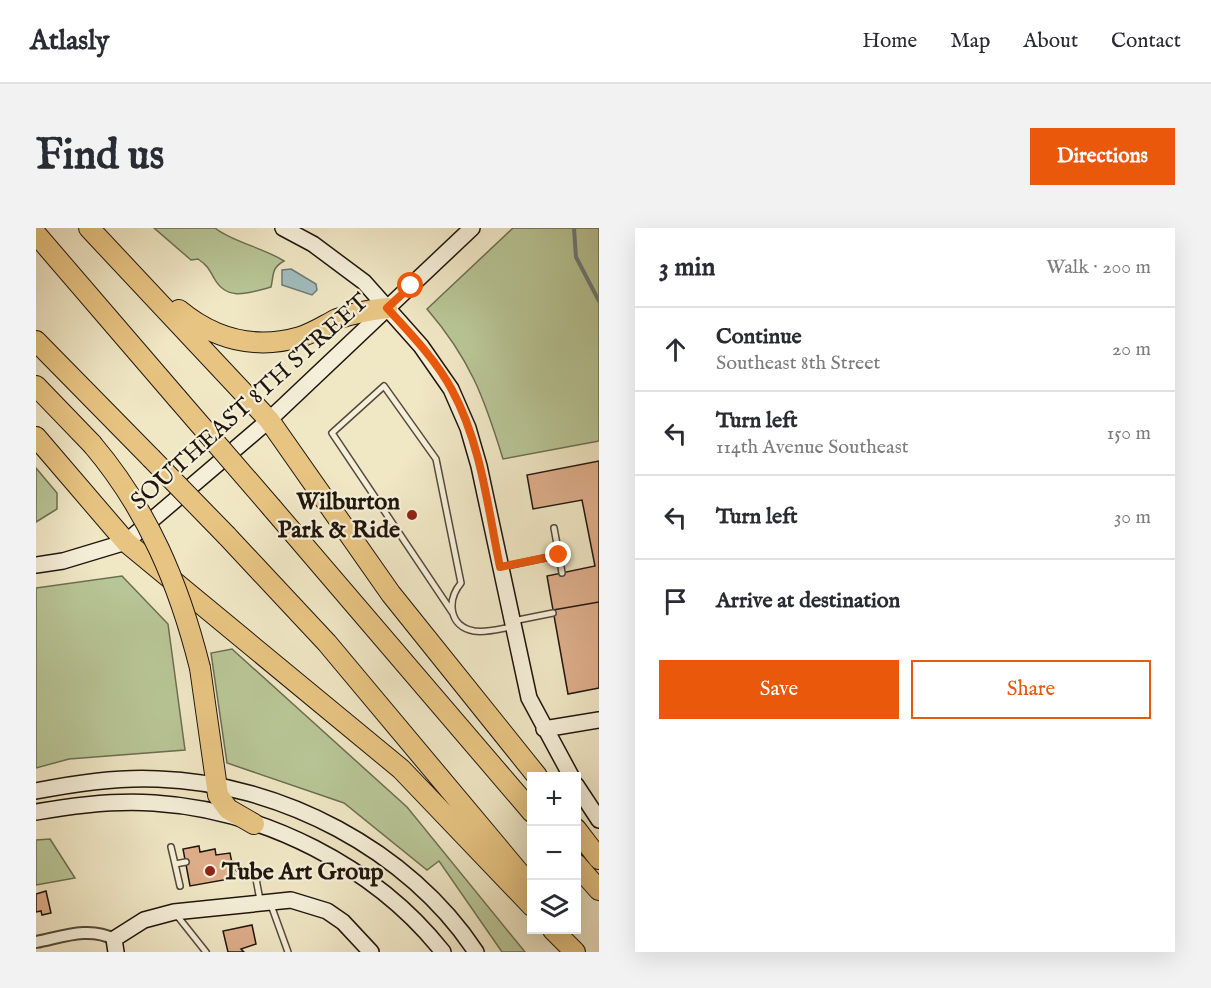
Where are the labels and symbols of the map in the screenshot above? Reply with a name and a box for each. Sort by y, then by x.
route start [397,272,423,298]
street label: SOUTHEAST 8TH STREET [124,287,376,517]
place label: Wilburton Park & Ride [278,487,400,546]
marker: Wilburton Park & Ride [405,508,419,522]
route end [545,541,571,567]
place label: Tube Art Group [221,857,384,888]
marker: Tube Art Group [203,864,217,878]

